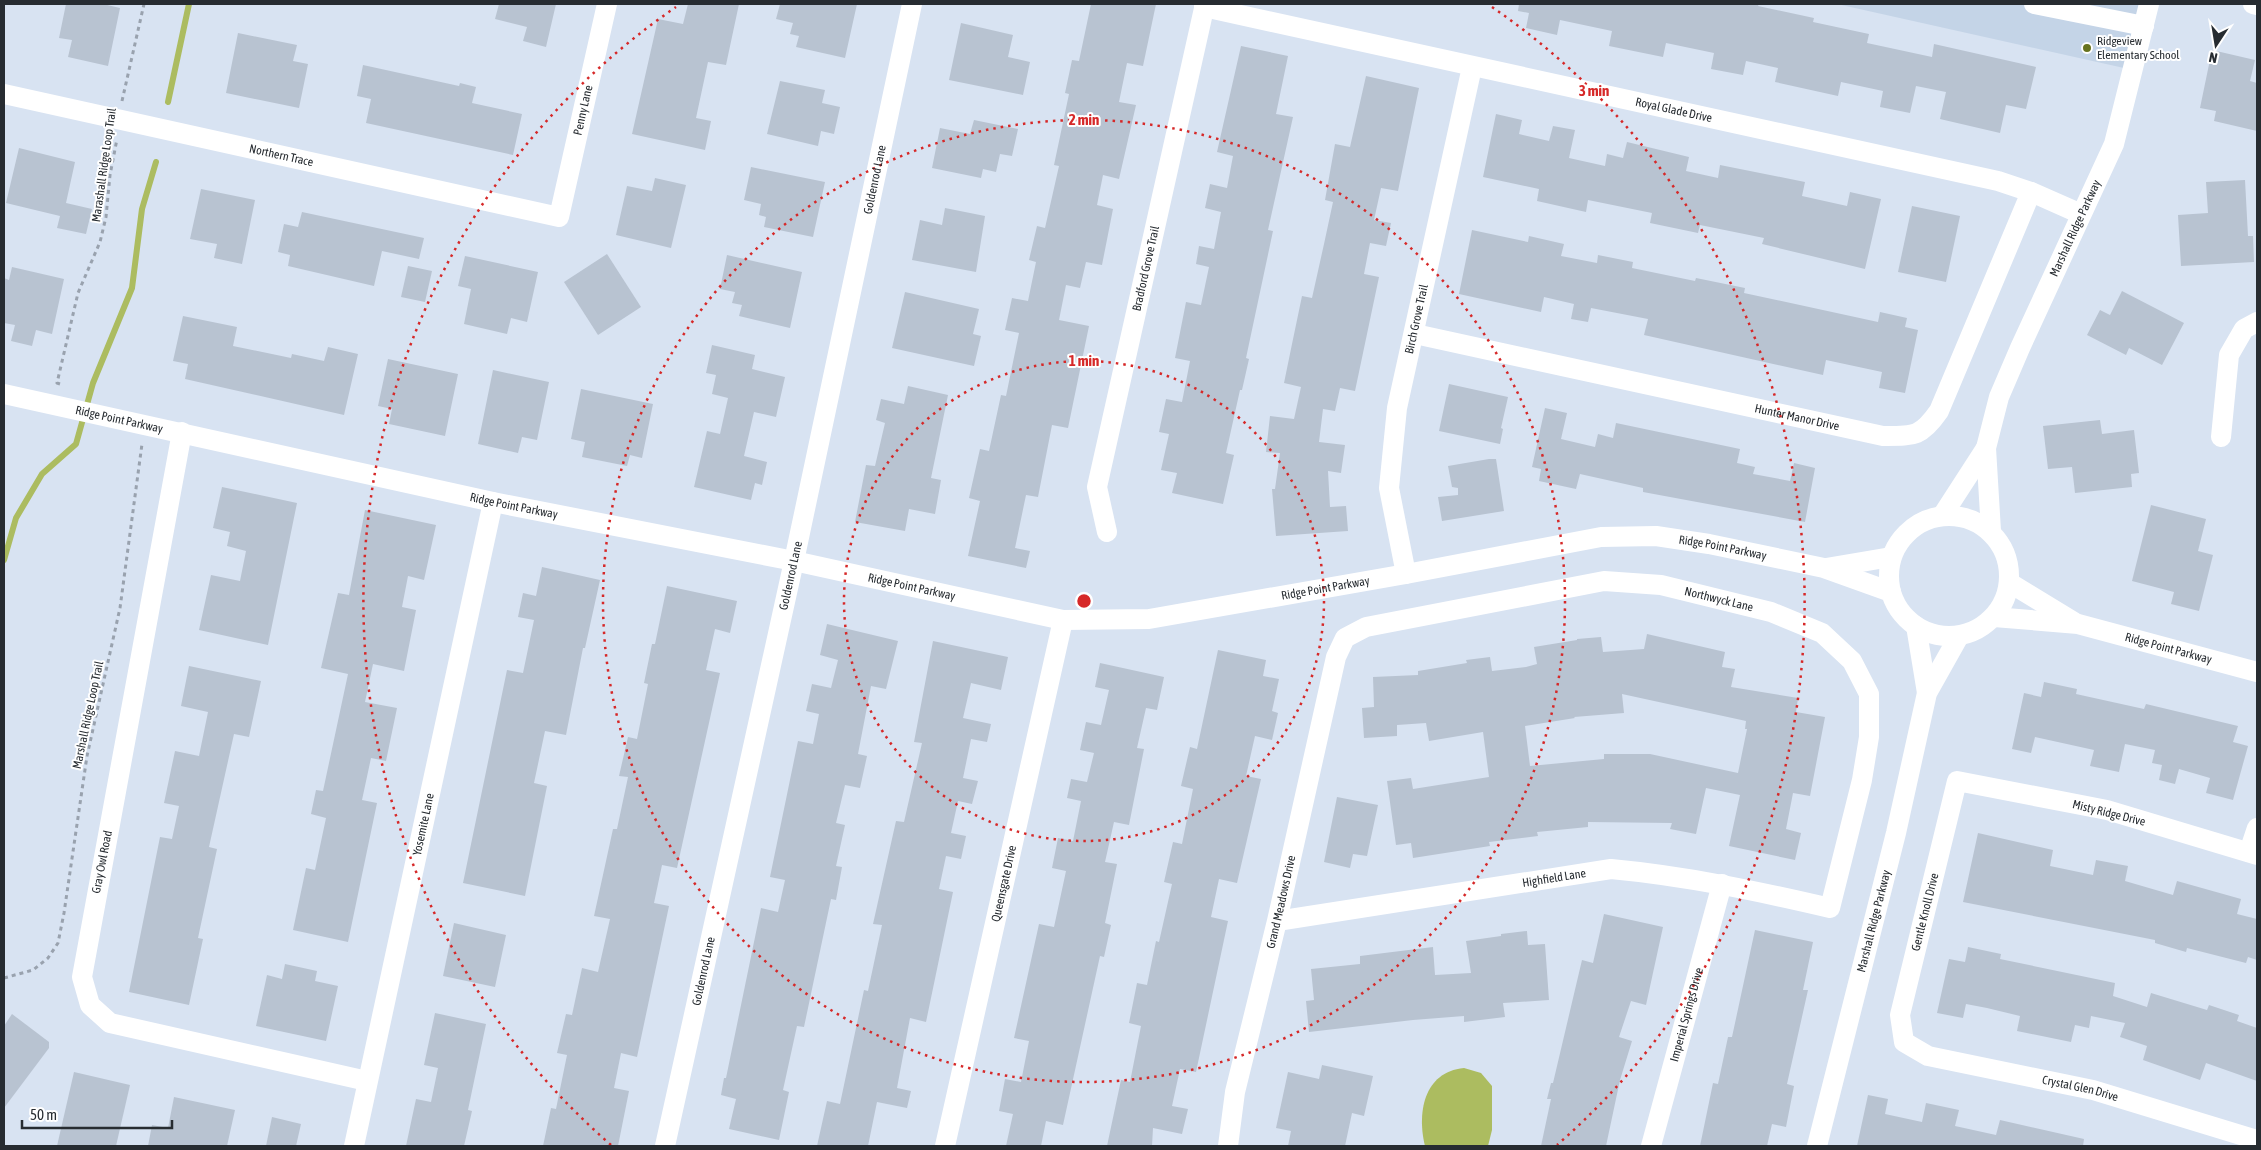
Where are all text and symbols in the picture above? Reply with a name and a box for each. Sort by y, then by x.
north arrow [2191,20,2241,70]
place label: Ridgeview Elementary School [2097,34,2180,62]
marker: Ridgeview Elementary School [2081,42,2093,54]
text: N [2208,49,2219,66]
text: 3 min [1579,82,1609,99]
street label: Penny Lane [571,84,596,137]
street label: Royal Glade Drive [1634,95,1713,125]
street label: Marashall Ridge Loop Trail [89,106,119,223]
text: 2 min [1069,111,1099,128]
street label: Northern Trace [248,142,315,169]
street label: Goldenrod Lane [861,144,889,215]
street label: Marshall Ridge Parkway [2047,178,2104,279]
street label: Bradford Grove Trail [1130,224,1162,312]
street label: Birch Grove Trail [1402,282,1431,355]
text: 1 min [1069,352,1099,369]
street label: Hunter Manor Drive [1753,401,1841,433]
street label: Ridge Point Parkway [74,403,164,436]
street label: Ridge Point Parkway [469,490,559,522]
street label: Ridge Point Parkway [1678,533,1768,563]
street label: Goldenrod Lane [776,540,805,611]
street label: Ridge Point Parkway [867,570,957,603]
street label: Ridge Point Parkway [1280,574,1371,603]
street label: Northwyck Lane [1683,584,1755,614]
centre of rings [1075,592,1093,610]
street label: Ridge Point Parkway [2124,630,2213,667]
street label: Marshall Ridge Loop Trail [70,659,106,770]
street label: Yosemite Lane [410,792,437,857]
street label: Misty Ridge Drive [2071,797,2147,829]
street label: Gray Owl Road [89,829,115,895]
street label: Queensgate Drive [989,844,1019,923]
street label: Grand Meadows Drive [1263,854,1298,950]
street label: Highfield Lane [1521,866,1587,890]
street label: Marshall Ridge Parkway [1854,868,1893,974]
street label: Gentle Knoll Drive [1909,872,1941,952]
street label: Goldenrod Lane [689,935,718,1007]
street label: Imperial Springs Drive [1667,966,1706,1063]
street label: Crystal Glen Drive [2041,1073,2120,1104]
scale bar [22,1098,172,1130]
text: 50 m [30,1106,57,1123]

